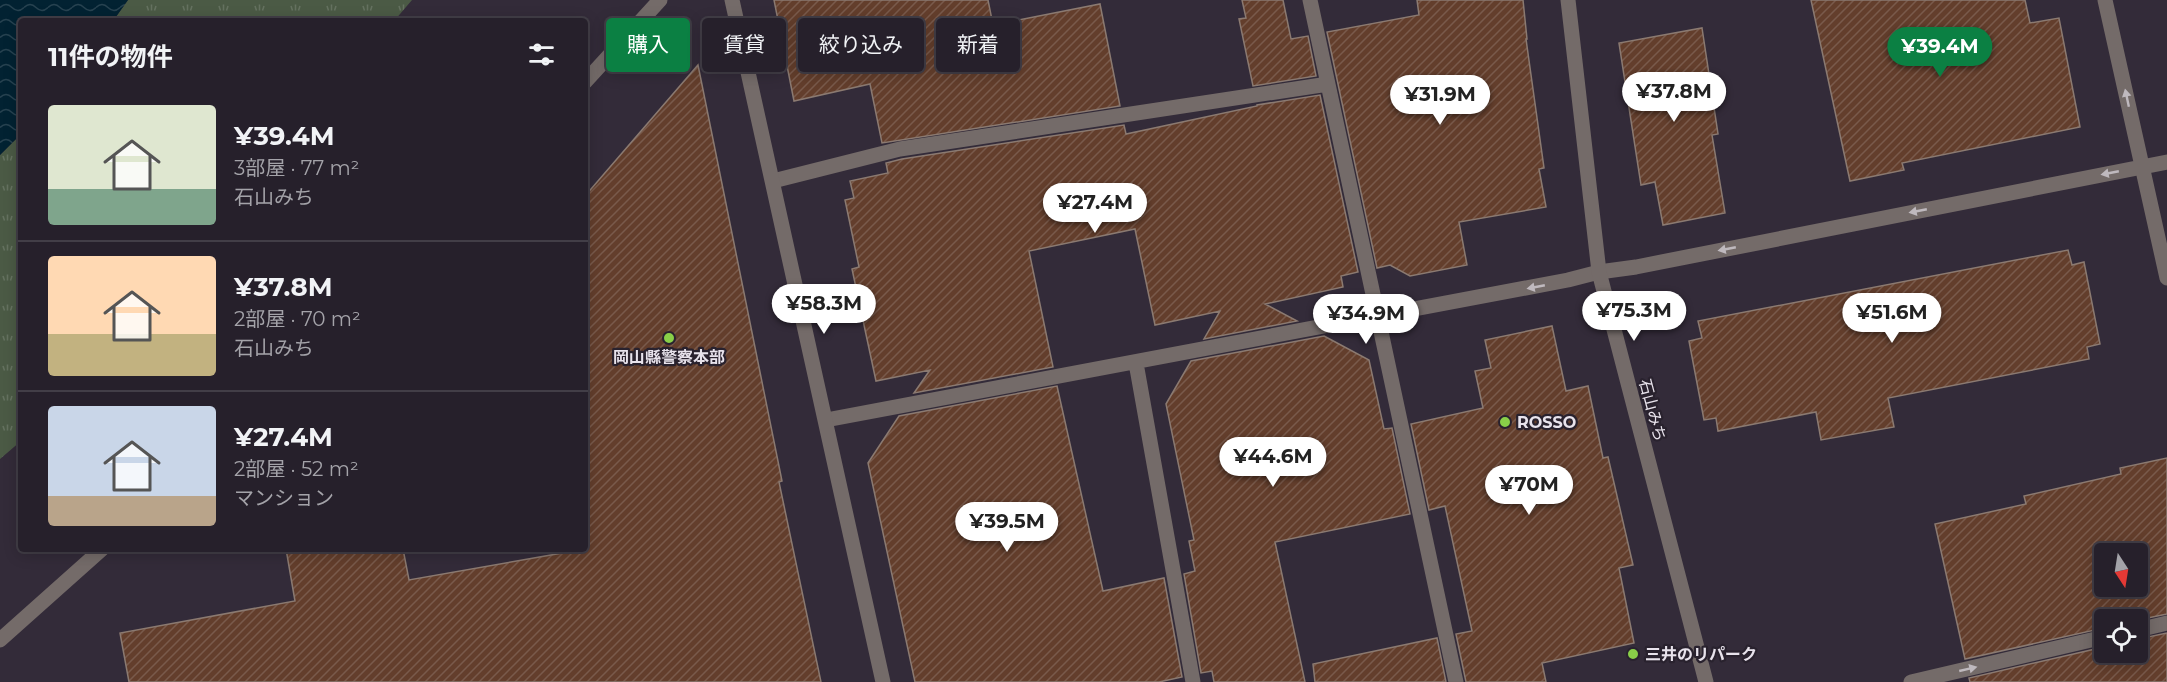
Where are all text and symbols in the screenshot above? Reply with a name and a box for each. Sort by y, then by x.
chip: 購入 [606,18,690,72]
chip: 賃貸 [702,18,786,72]
chip: 絞り込み [798,18,924,72]
chip: 新着 [936,18,1020,72]
pin: ¥39.4M [1891,27,1989,78]
text: ¥39.4M [1901,34,1979,58]
icon: filters [525,38,558,71]
text: 11件の物件 [48,41,172,73]
pin: ¥37.8M [1625,72,1723,123]
pin: ¥31.9M [1391,75,1489,126]
text: ¥37.8M [1636,79,1712,103]
text: ¥31.9M [1404,82,1476,106]
one-way arrow [2121,89,2131,107]
text: ¥39.4M [234,120,335,152]
icon: home [96,129,168,201]
text: 3部屋 · 77 m² [234,156,359,180]
one-way arrow [2100,169,2119,178]
pin: ¥27.4M [1046,183,1144,234]
text: 石山みち [234,185,314,209]
text: ¥27.4M [1057,190,1133,214]
one-way arrow [1909,207,1928,216]
one-way arrow [1717,245,1736,254]
text: ¥37.8M [234,271,332,303]
icon: home [96,280,168,352]
one-way arrow [1526,283,1545,292]
pin: ¥58.3M [775,284,873,335]
text: ¥58.3M [786,291,862,315]
pin: ¥75.3M [1585,291,1683,342]
pin: ¥51.6M [1843,293,1941,344]
pin: ¥34.9M [1317,294,1415,345]
text: ¥75.3M [1596,298,1672,322]
text: ¥51.6M [1856,300,1928,324]
text: ¥34.9M [1327,301,1405,325]
text: 2部屋 · 70 m² [234,307,361,331]
marker: 岡山縣警察本部 [662,331,676,345]
text: 石山みち [234,336,314,360]
place label: 岡山縣警察本部 [613,348,725,367]
street label: 石山みち [1635,377,1670,444]
place label: ROSSO [1517,413,1576,432]
marker: ROSSO [1498,415,1512,429]
text: ¥27.4M [234,421,333,453]
icon: home [96,430,168,502]
pin: ¥44.6M [1224,437,1322,488]
text: ¥44.6M [1233,444,1313,468]
text: 2部屋 · 52 m² [234,457,359,481]
pin: ¥70M [1493,465,1565,516]
text: ¥70M [1499,472,1559,496]
text: マンション [234,486,334,510]
pin: ¥39.5M [958,502,1056,553]
text: ¥39.5M [969,509,1045,533]
north arrow [2094,543,2148,597]
map controls [2094,543,2148,663]
button: locate [2094,609,2148,663]
place label: 三井のリパーク [1645,645,1757,664]
marker: 三井のリパーク [1626,647,1640,661]
one-way arrow [1959,663,1977,673]

